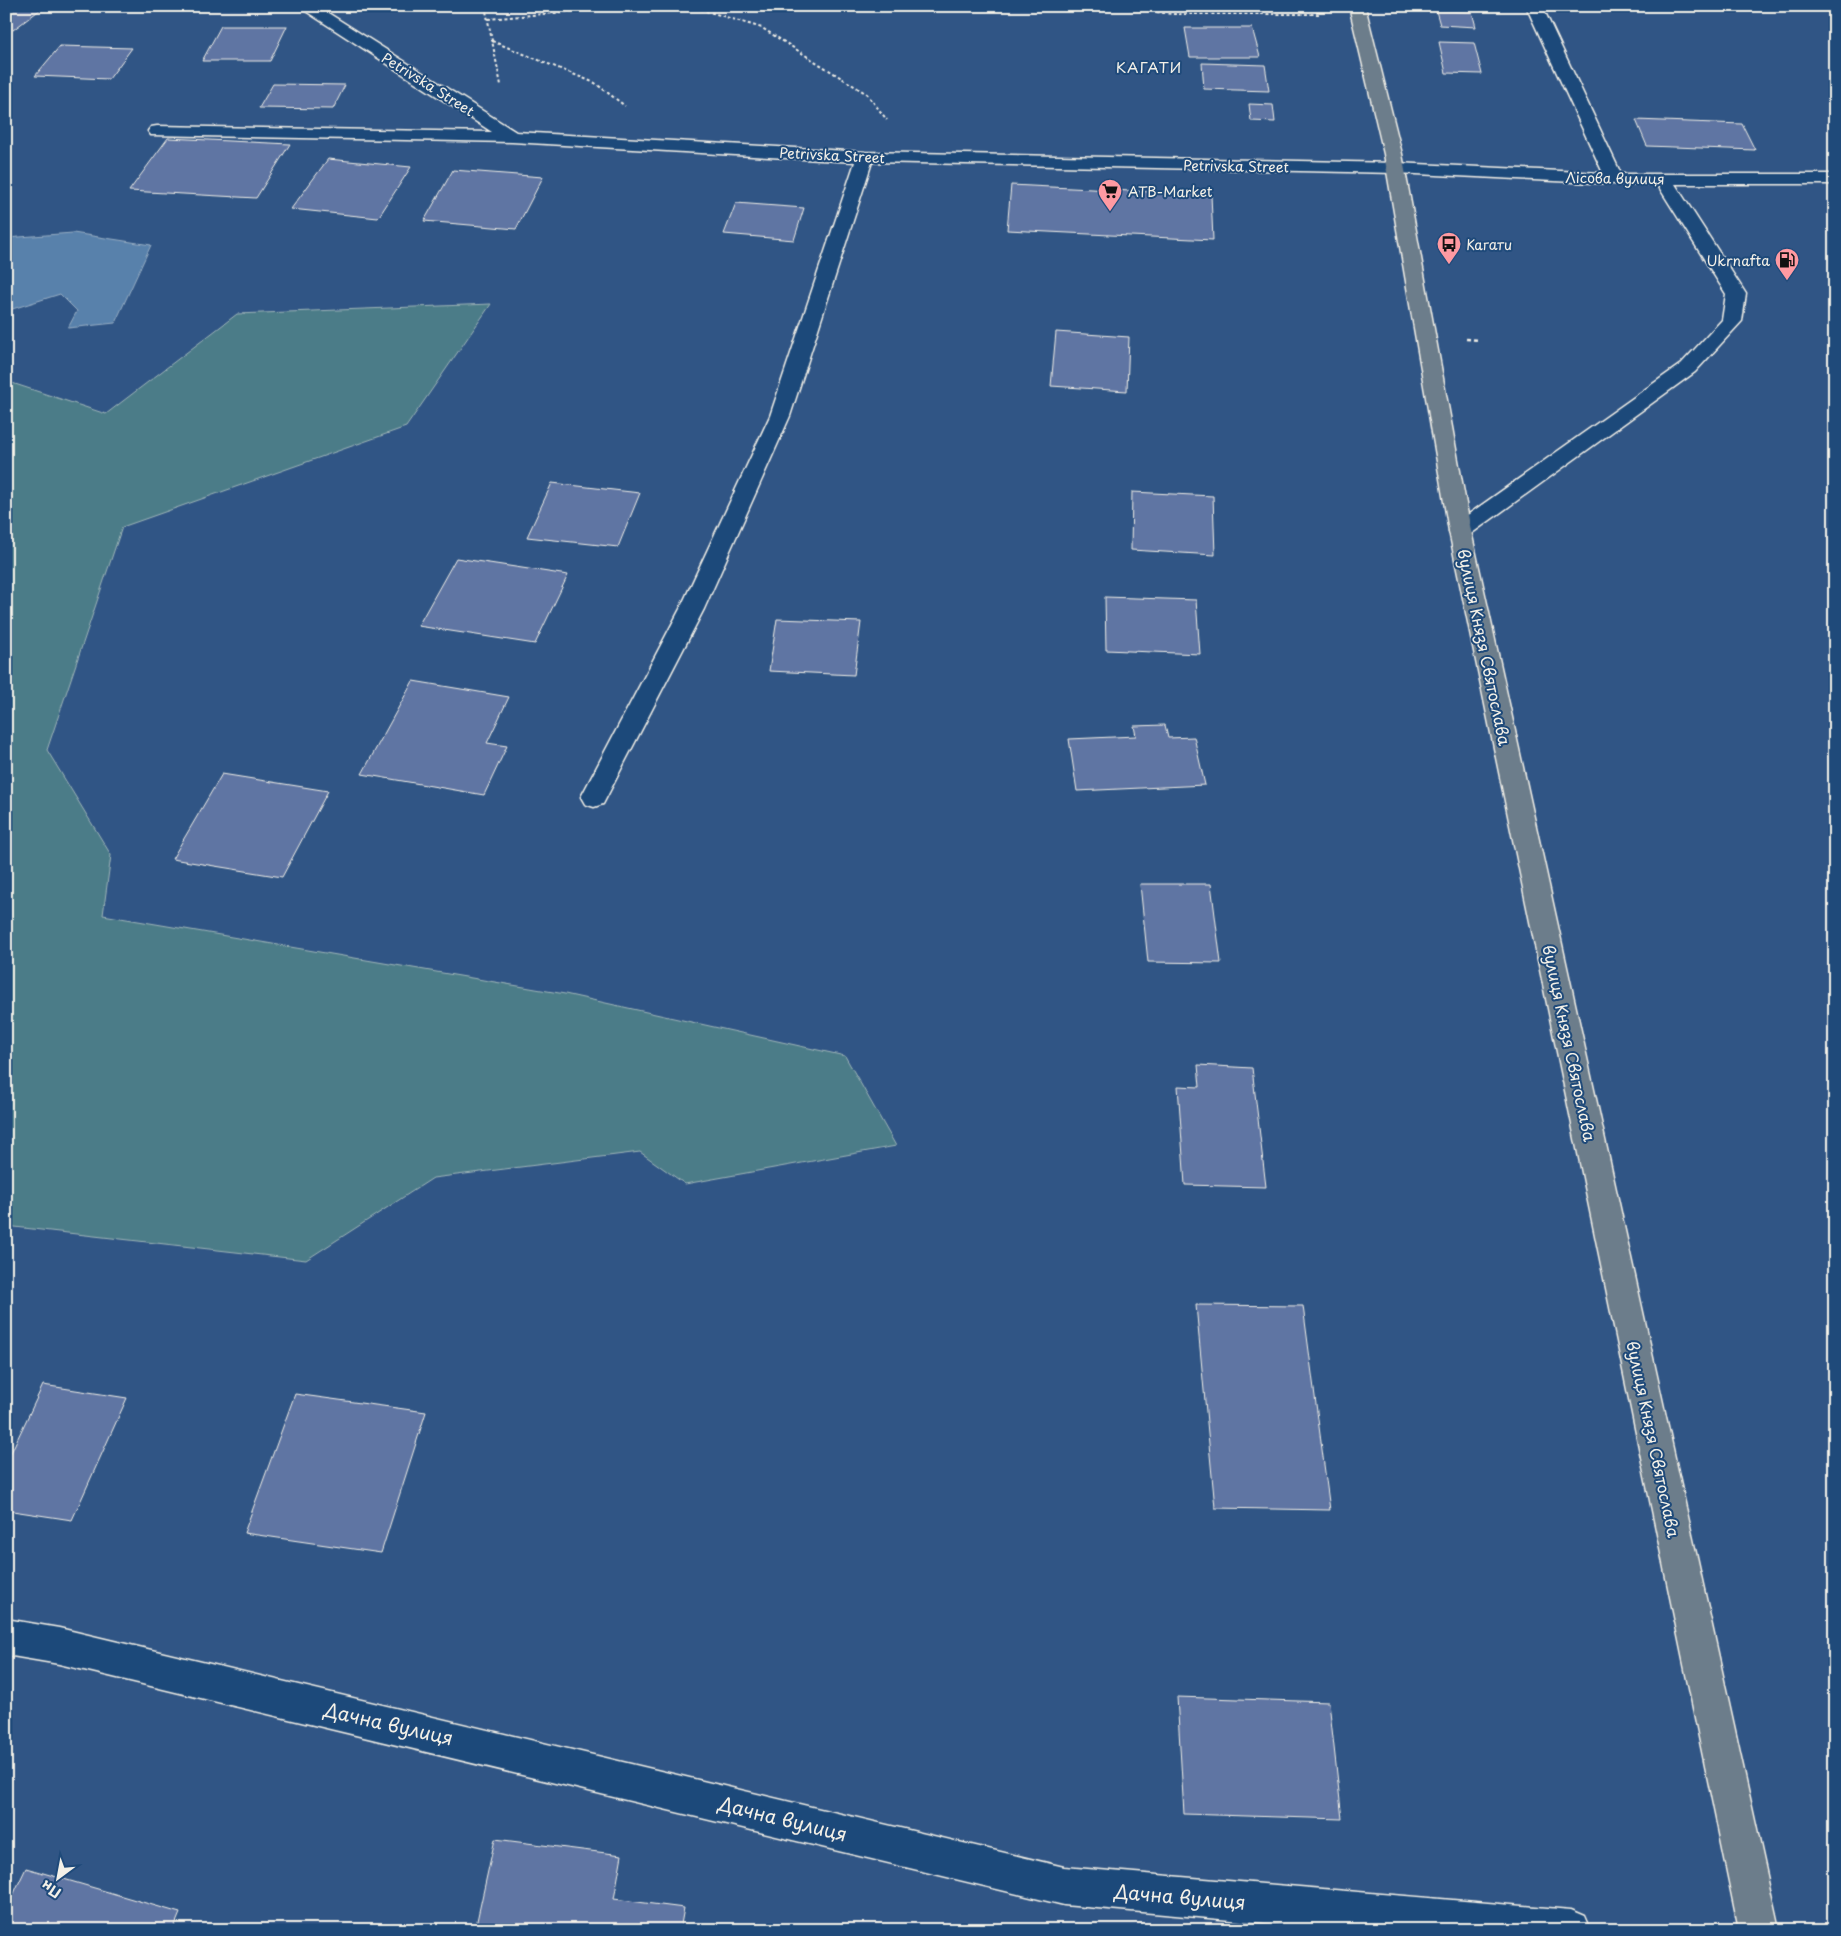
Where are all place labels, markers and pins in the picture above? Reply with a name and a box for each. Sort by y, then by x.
supermarket icon: ATB-Market [1097,178,1123,212]
place label: ATB-Market [1128,181,1213,202]
bus stop icon: Кагати [1436,231,1462,265]
place label: Кагати [1466,234,1512,255]
fuel station icon: Ukrnafta [1774,247,1800,281]
place label: Ukrnafta [1706,250,1770,271]

